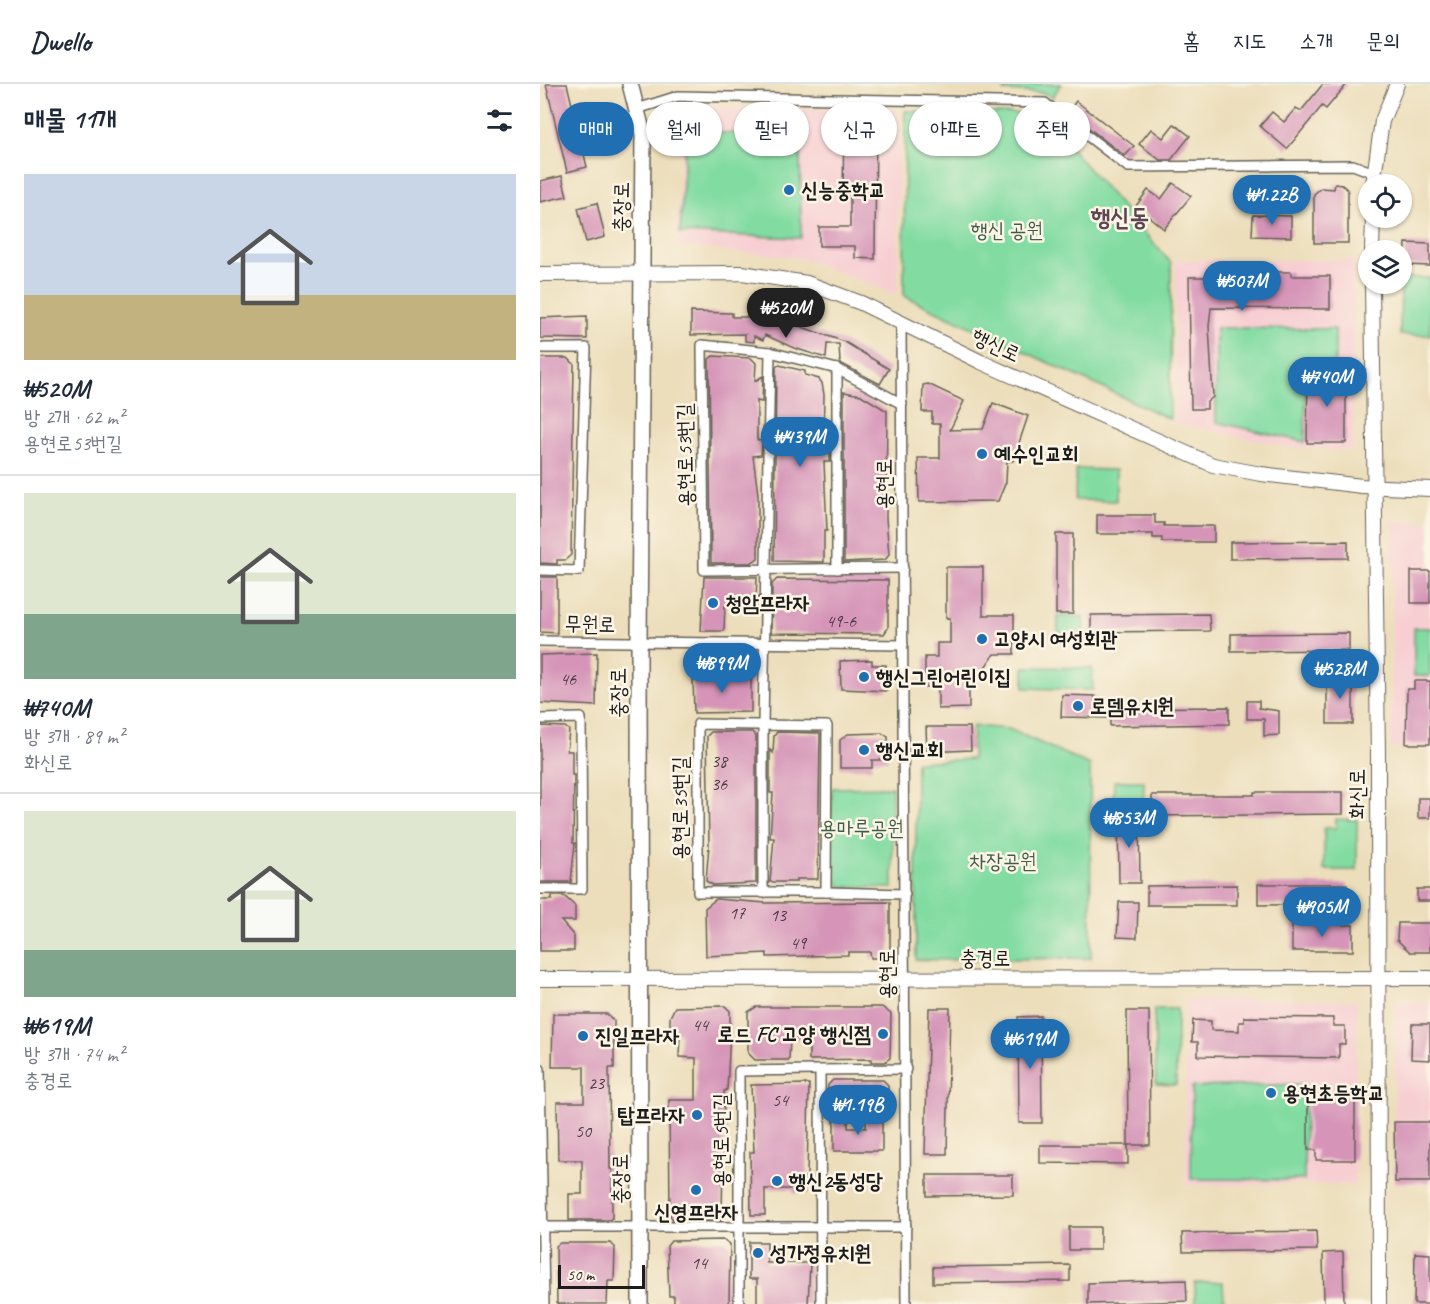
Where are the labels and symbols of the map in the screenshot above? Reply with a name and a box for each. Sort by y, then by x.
pin: ₩1.22B [1223,175,1321,226]
place label: 신능중학교 [801,177,886,203]
street label: 충장로 [608,181,634,233]
marker: 신능중학교 [782,183,796,197]
district label: 행신동 [1090,202,1149,232]
park label: 행신 공원 [971,217,1043,243]
pin: ₩507M [1200,261,1284,312]
pin: ₩520M [744,288,828,339]
street label: 행신로 [968,323,1024,367]
pin: ₩740M [1285,357,1369,408]
street label: 용현로53번길 [671,403,699,507]
pin: ₩439M [758,417,842,468]
place label: 예수인교회 [994,441,1079,467]
marker: 예수인교회 [975,447,989,461]
street label: 용현로 [871,459,897,509]
place label: 청암프라자 [725,590,810,616]
marker: 청암프라자 [706,596,720,610]
house number: 49-6 [826,610,857,632]
street label: 무원로 [564,611,616,637]
place label: 고양시 여성회관 [994,626,1117,652]
marker: 고양시 여성회관 [975,632,989,646]
pin: ₩899M [680,643,764,694]
pin: ₩528M [1298,649,1382,700]
place label: 행신그린어린이집 [875,664,1011,690]
house number: 46 [560,668,577,690]
street label: 충장로 [605,668,631,718]
marker: 행신그린어린이집 [857,670,871,684]
place label: 로뎀유치원 [1090,693,1175,719]
marker: 로뎀유치원 [1071,699,1085,713]
place label: 행신교회 [875,737,944,763]
marker: 행신교회 [857,743,871,757]
house number: 38 [711,750,729,772]
street label: 용현로35번길 [667,756,693,860]
street label: 화신로 [1344,769,1370,819]
house number: 36 [711,773,728,795]
pin: ₩853M [1087,798,1171,849]
park label: 용마루공원 [820,815,904,841]
park label: 차장공원 [969,848,1037,874]
pin: ₩905M [1280,887,1364,938]
house number: 17 [729,902,746,924]
house number: 13 [770,904,788,926]
house number: 49 [790,932,808,954]
street label: 충경로 [960,945,1010,971]
street label: 용현로 [874,949,900,999]
house number: 44 [692,1014,710,1036]
pin: ₩619M [988,1019,1072,1070]
place label: 로드 FC 고양 행신점 [717,1021,871,1047]
place label: 진일프라자 [595,1023,680,1049]
marker: 로드 FC 고양 행신점 [876,1027,890,1041]
marker: 진일프라자 [576,1029,590,1043]
house number: 23 [588,1072,606,1094]
place label: 용현초등학교 [1283,1080,1384,1106]
pin: ₩1.19B [809,1085,907,1136]
marker: 용현초등학교 [1264,1086,1278,1100]
house number: 54 [772,1089,790,1111]
street label: 용현로5번길 [708,1093,734,1187]
place label: 탑프라자 [617,1102,685,1128]
marker: 탑프라자 [690,1108,704,1122]
house number: 50 [575,1120,593,1142]
street label: 충장로 [607,1154,633,1204]
place label: 행신2동성당 [788,1168,883,1194]
marker: 행신2동성당 [770,1174,784,1188]
marker: 신영프라자 [689,1183,703,1197]
place label: 신영프라자 [654,1199,738,1225]
place label: 성가정유치원 [770,1240,871,1266]
marker: 성가정유치원 [751,1246,765,1260]
house number: 14 [691,1252,709,1274]
scale bar [558,1262,645,1290]

